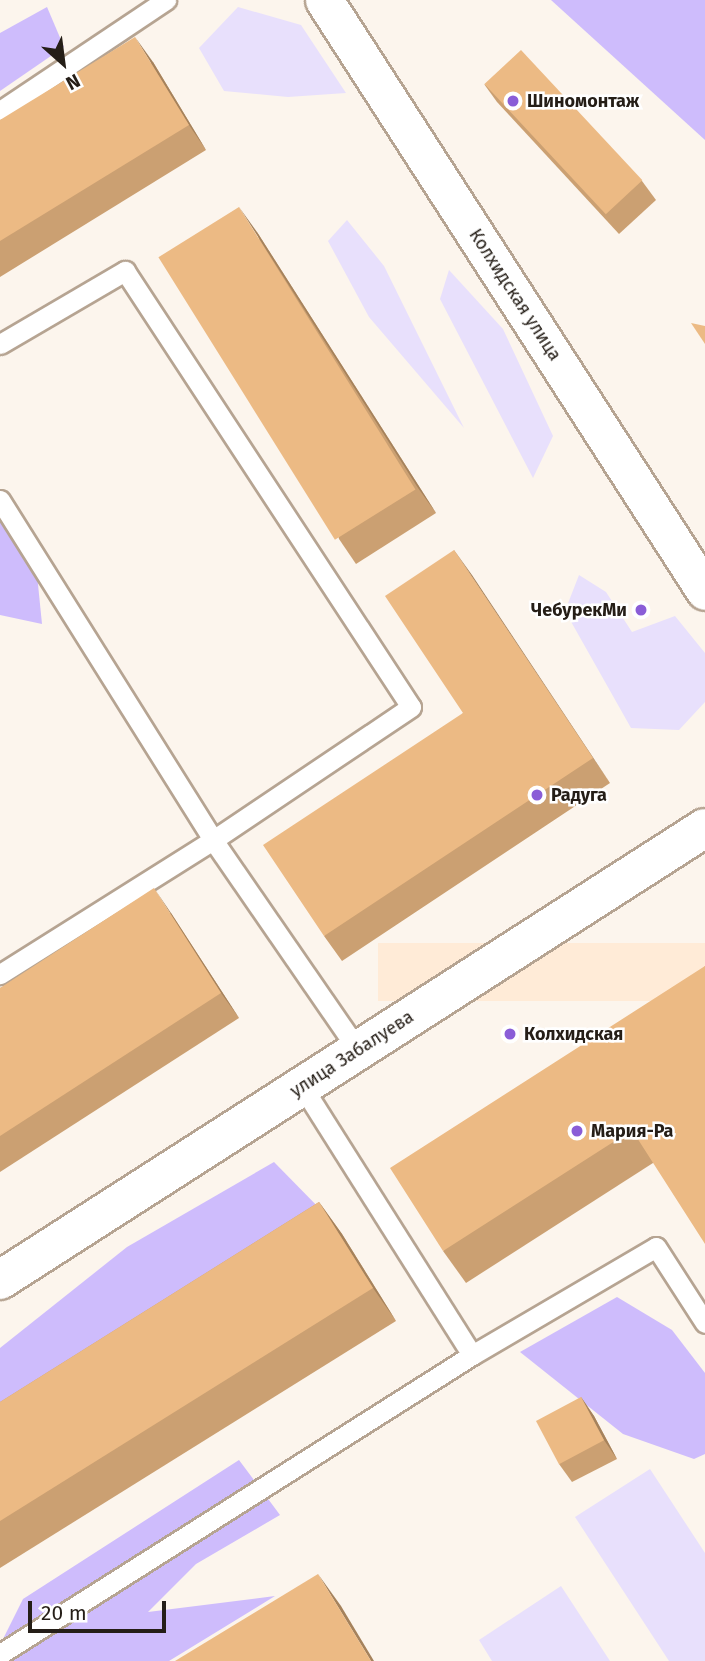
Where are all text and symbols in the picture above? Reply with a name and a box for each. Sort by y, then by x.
north arrow [28,28,98,98]
text: N [62,69,84,95]
place label: Шиномонтаж [527,90,639,112]
marker: Шиномонтаж [505,93,521,109]
street label: Колхидская улица [464,225,566,365]
place label: ЧебурекМи [531,599,627,621]
marker: ЧебурекМи [633,602,649,618]
place label: Радуга [551,784,607,806]
marker: Радуга [529,787,545,803]
street label: улица Забалуева [286,1006,418,1102]
place label: Колхидская [524,1023,623,1045]
marker: Колхидская [502,1026,518,1042]
place label: Мария-Ра [591,1120,673,1142]
marker: Мария-Ра [569,1123,585,1139]
scale bar [32,1588,170,1632]
text: 20 m [41,1600,87,1626]

